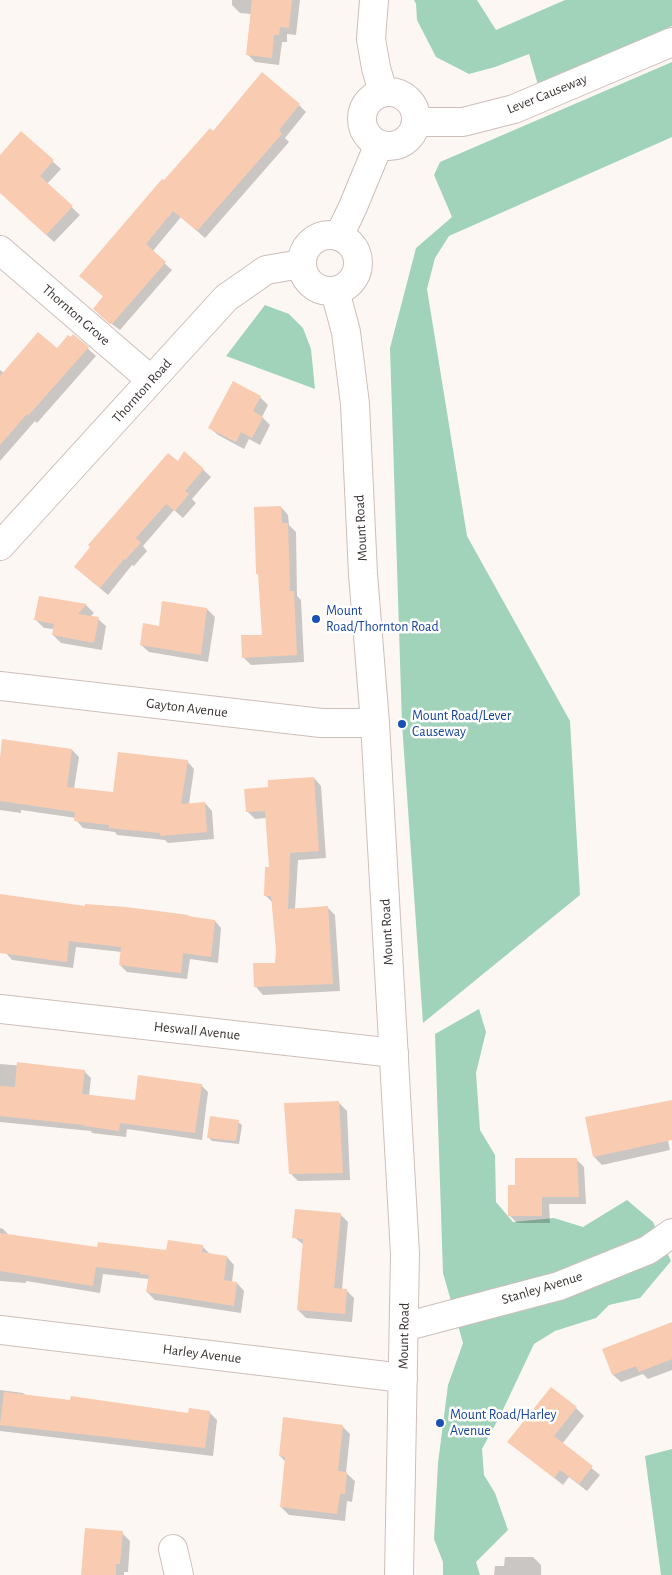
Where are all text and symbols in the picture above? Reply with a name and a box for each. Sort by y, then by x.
street label: Lever Causeway [504,70,590,118]
street label: Thornton Grove [39,281,113,349]
street label: Thornton Road [109,355,175,427]
street label: Mount Road [351,494,371,562]
place label: Mount Road/Thornton Road [326,603,439,636]
marker: Mount Road/Thornton Road [310,613,322,625]
street label: Gayton Avenue [145,695,229,721]
place label: Mount Road/Lever Causeway [412,708,511,740]
marker: Mount Road/Lever Causeway [396,718,408,730]
street label: Mount Road [377,898,397,966]
street label: Heswall Avenue [153,1018,241,1044]
street label: Stanley Avenue [500,1268,584,1308]
street label: Mount Road [395,1303,413,1369]
street label: Harley Avenue [162,1341,242,1367]
place label: Mount Road/Harley Avenue [450,1407,557,1440]
marker: Mount Road/Harley Avenue [434,1417,446,1429]

